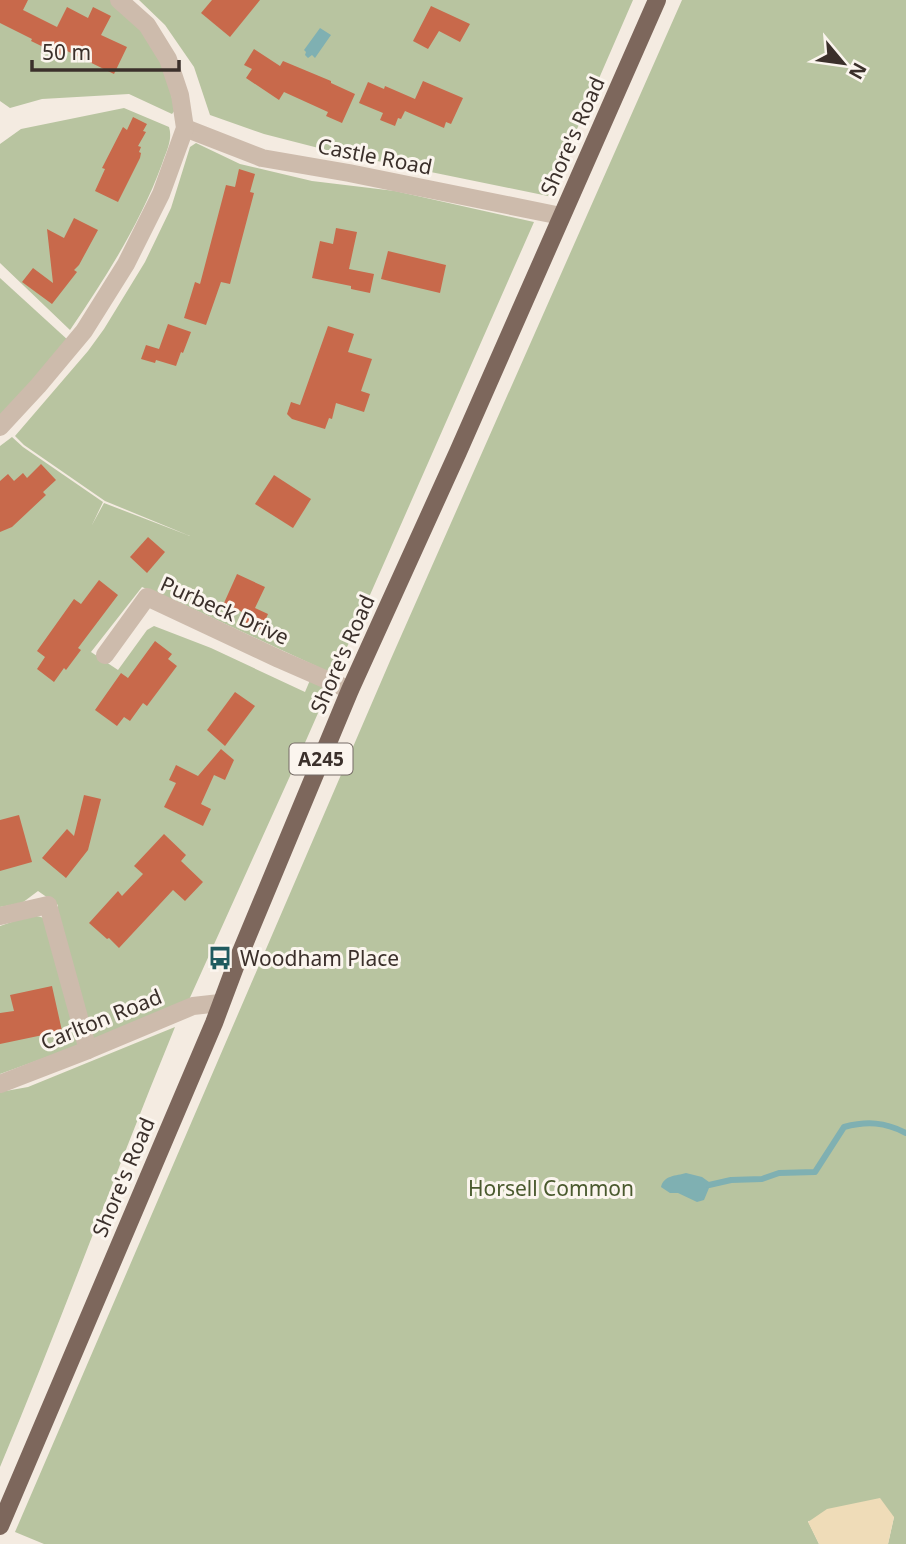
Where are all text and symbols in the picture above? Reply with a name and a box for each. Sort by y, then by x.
scale bar [32,28,178,72]
north arrow [808,28,878,98]
text: 50 m [42,38,91,66]
text: N [843,58,873,84]
street label: Shore's Road [533,72,611,200]
street label: Castle Road [315,131,435,181]
street label: Purbeck Drive [156,569,294,651]
street label: Shore's Road [303,590,381,718]
road number: A245 [290,744,352,774]
bus stop icon: Woodham Place [206,944,234,972]
place label: Woodham Place [240,944,399,972]
street label: Carlton Road [36,982,166,1056]
street label: Shore's Road [85,1113,161,1241]
park label: Horsell Common [468,1174,634,1202]

